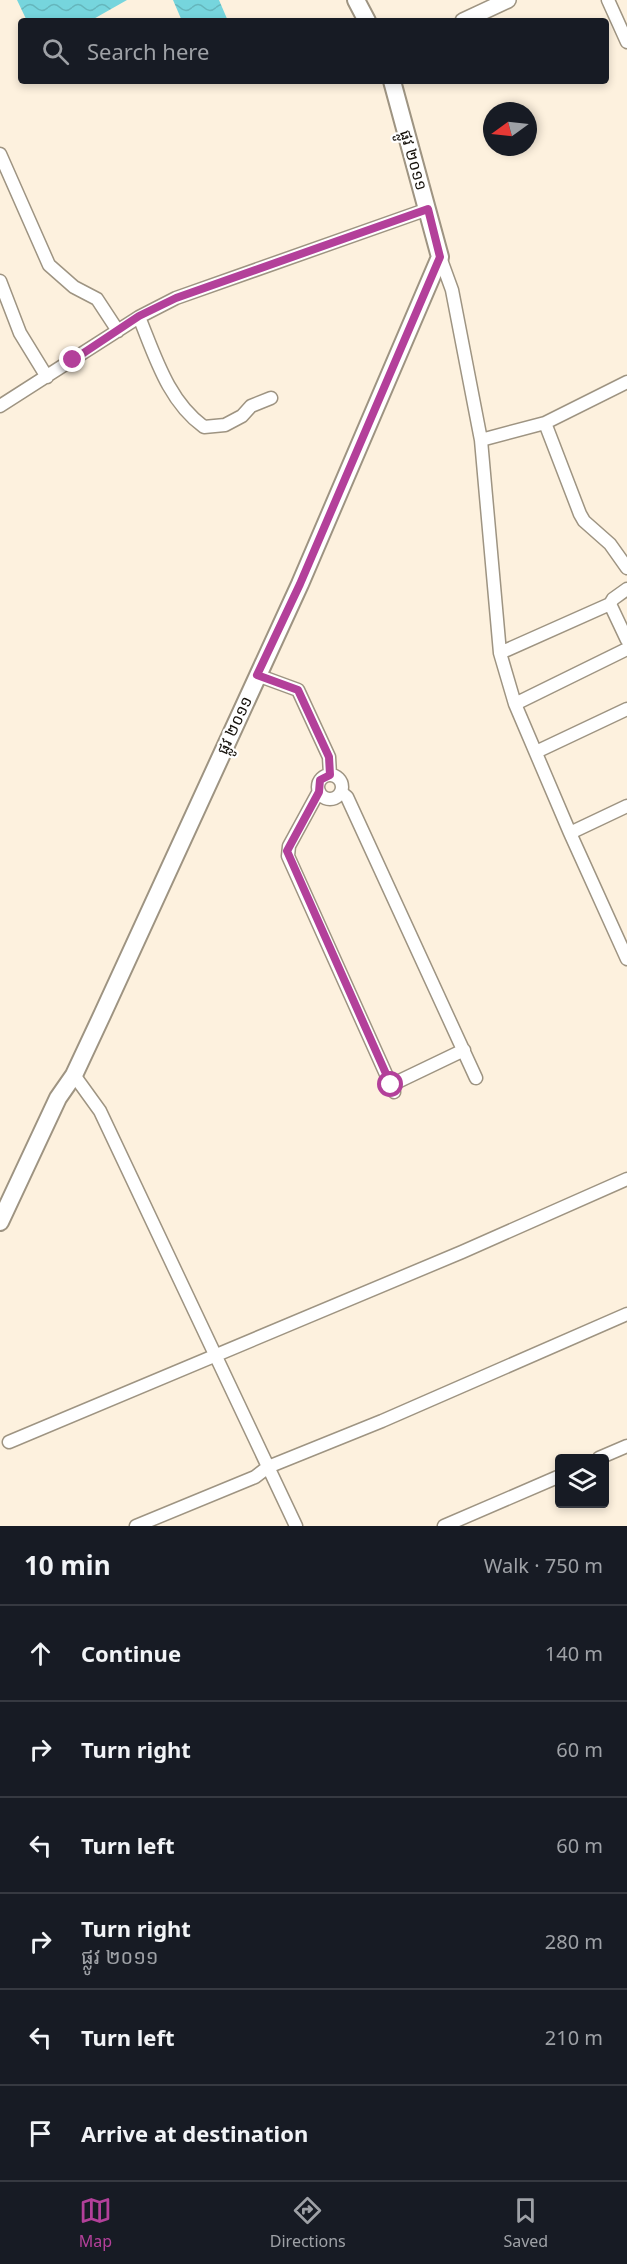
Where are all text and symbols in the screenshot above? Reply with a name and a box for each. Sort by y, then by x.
search box [18,18,609,84]
icon: search [39,35,72,68]
text: Search here [87,36,209,66]
north arrow [483,102,537,156]
street label: ផ្លូវ ២០១១ [391,127,433,194]
route end [59,346,85,372]
street label: ផ្លូវ ២០១១ [211,692,260,759]
route start [377,1071,403,1097]
map controls [555,1454,609,1508]
button: layers [555,1454,609,1508]
text: 10 min [24,1547,111,1583]
text: Walk · 750 m [484,1552,603,1579]
icon: ahead [24,1637,57,1670]
text: Continue [81,1638,181,1668]
text: 140 m [545,1640,603,1667]
icon: right [24,1733,57,1766]
text: Turn right [81,1734,191,1764]
text: 60 m [556,1736,603,1763]
icon: left [24,1829,57,1862]
text: Turn left [81,1830,175,1860]
text: 60 m [556,1832,603,1859]
text: Turn right [81,1913,191,1943]
icon: right [24,1925,57,1958]
text: 280 m [545,1928,603,1955]
text: ផ្លូវ ២០១១ [81,1943,159,1970]
icon: left [24,2021,57,2054]
text: Turn left [81,2022,175,2052]
text: 210 m [545,2024,603,2051]
icon: arrive [24,2117,57,2150]
text: Arrive at destination [81,2118,308,2148]
tab: Map [79,2194,112,2252]
tab: Directions [270,2194,346,2252]
tab: Saved [503,2194,548,2252]

